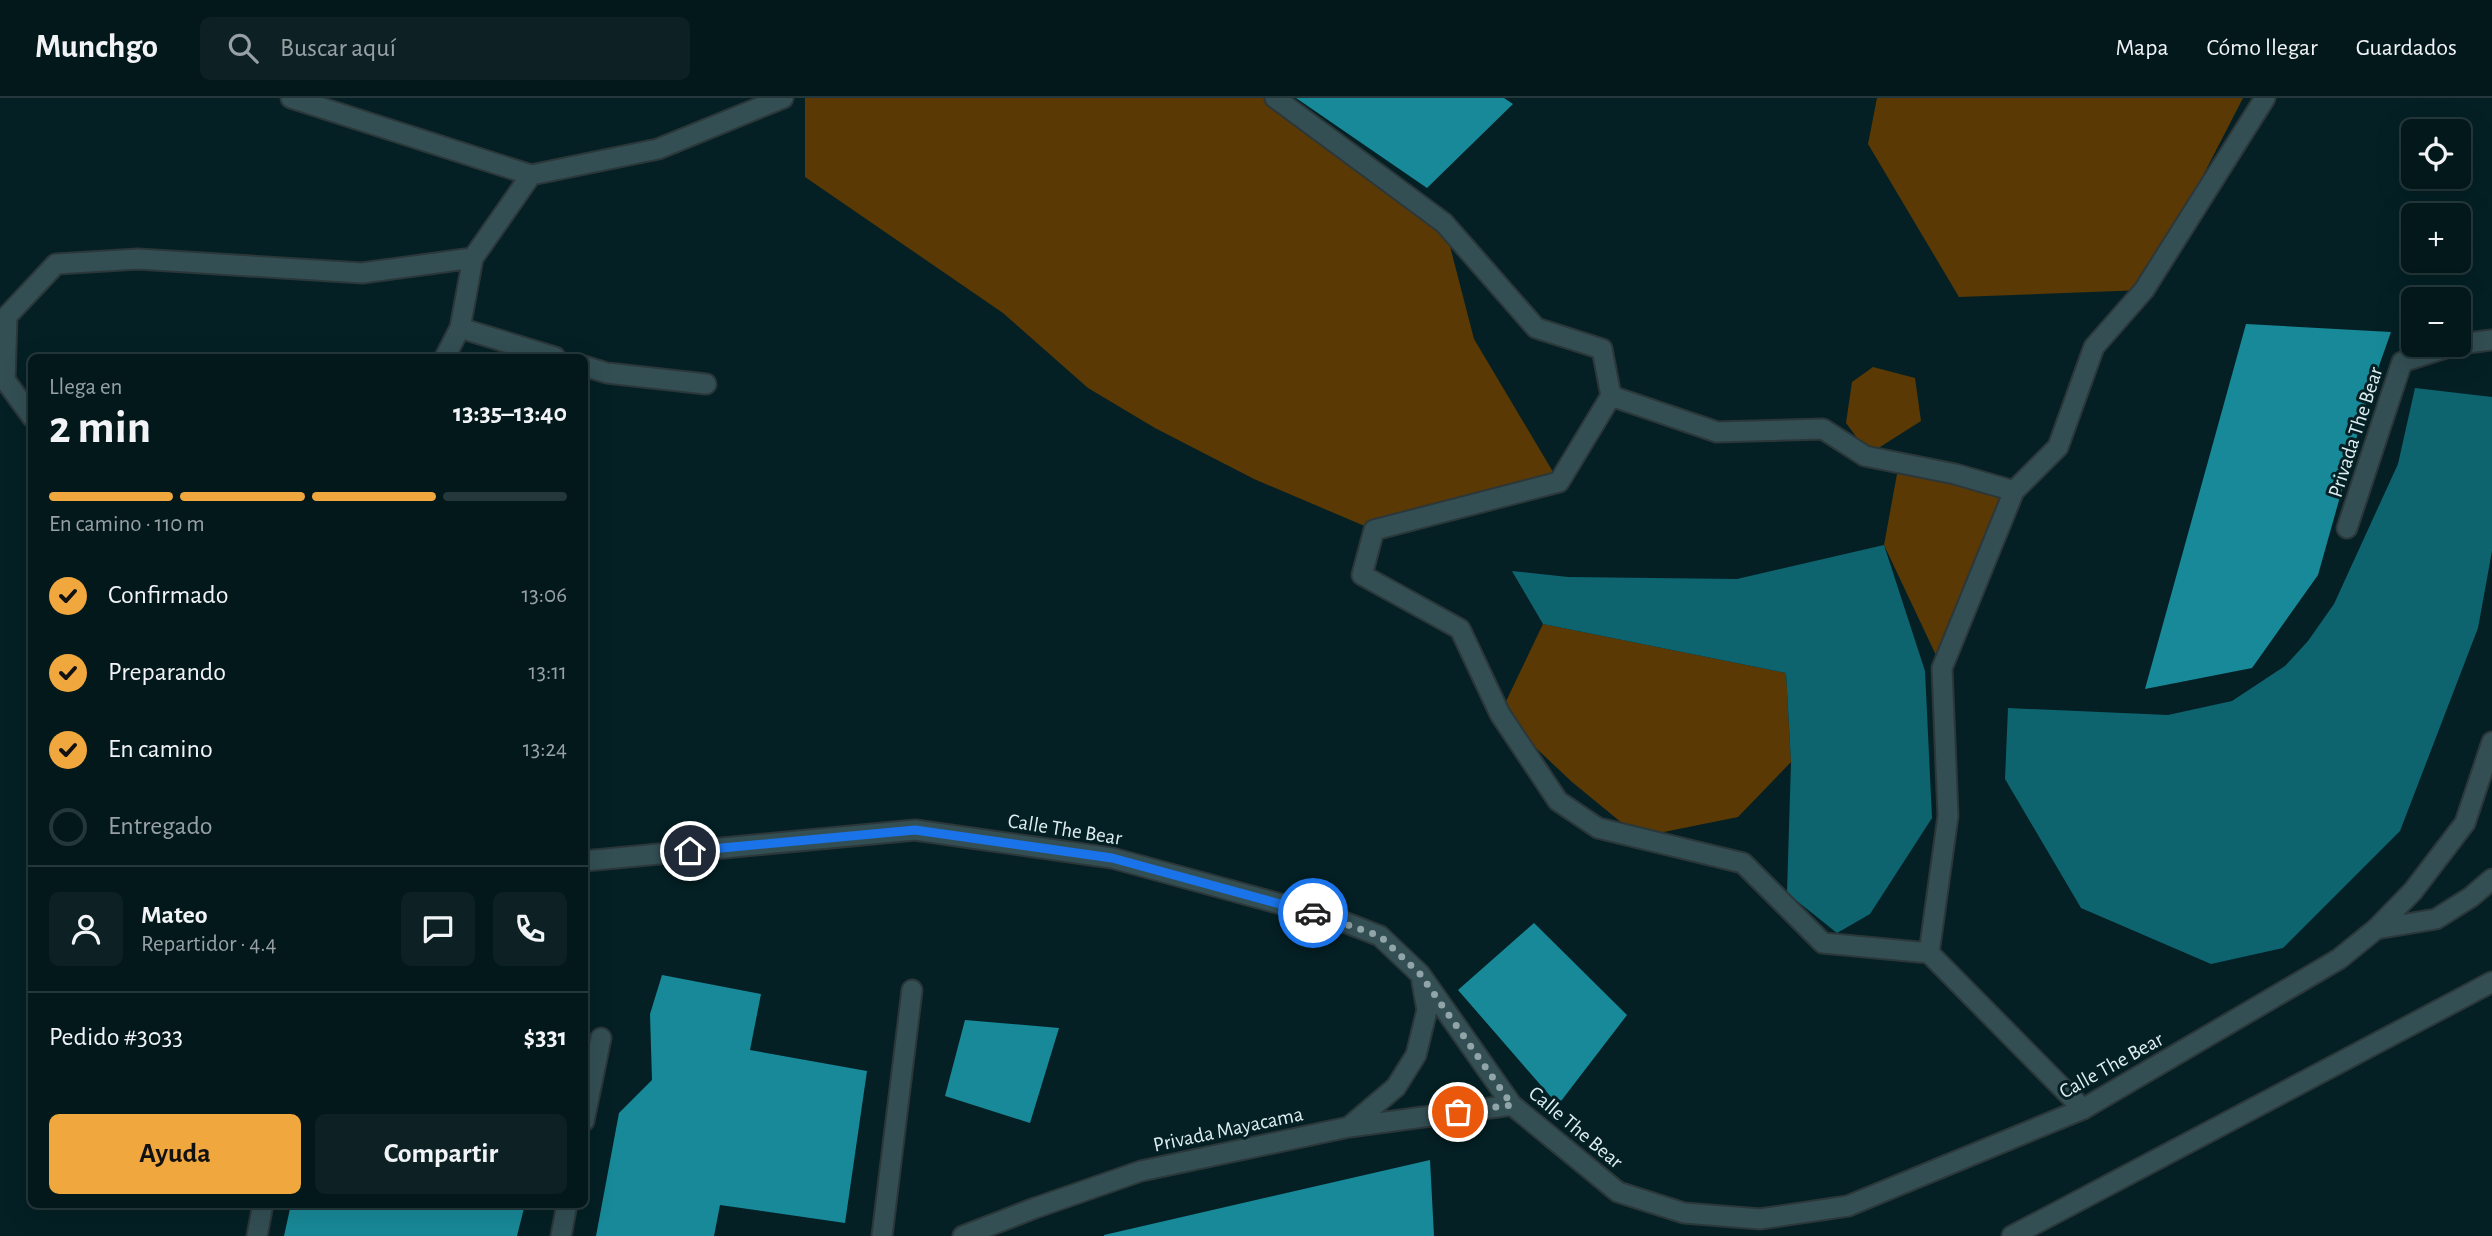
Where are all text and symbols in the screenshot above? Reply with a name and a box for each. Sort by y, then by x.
search box [200,17,690,80]
icon: search [224,29,262,67]
text: Munchgo [35,31,158,64]
text: Buscar aquí [280,35,396,61]
text: Mapa [2115,36,2169,60]
text: Cómo llegar [2207,36,2318,60]
text: Guardados [2356,36,2457,60]
map controls [2401,119,2471,357]
button: locate [2401,119,2471,189]
button: + [2401,203,2471,273]
button: − [2401,287,2471,357]
street label: Privada The Bear [2324,364,2387,500]
text: Llega en [49,376,122,399]
text: 13:35–13:40 [453,400,567,426]
text: 2 min [49,405,151,451]
text: En camino · 110 m [49,513,205,536]
icon: check [49,577,87,615]
text: Confirmado [108,582,229,608]
text: 13:06 [521,584,567,607]
icon: check [49,654,87,692]
text: Preparando [108,659,226,685]
text: 13:11 [529,661,567,684]
icon: check [49,731,87,769]
text: En camino [108,736,213,762]
text: 13:24 [523,738,567,761]
street label: Calle The Bear [1006,810,1124,849]
text: Entregado [108,813,213,839]
pin [660,821,720,881]
icon: home [671,832,709,870]
courier [1278,878,1348,948]
button: person [49,892,123,966]
button: chat [401,892,475,966]
button: phone [493,892,567,966]
icon: car [1294,894,1332,932]
text: Mateo [141,902,208,928]
text: Repartidor · 4.4 [141,933,277,956]
text: Pedido #3033 [49,1024,183,1050]
text: $331 [524,1024,567,1050]
street label: Calle The Bear [2056,1028,2167,1103]
pin [1428,1082,1488,1142]
street label: Calle The Bear [1525,1082,1627,1173]
icon: bag [1439,1093,1477,1131]
street label: Privada Mayacama [1151,1103,1305,1156]
button: Ayuda [49,1114,301,1194]
button: Compartir [315,1114,567,1194]

